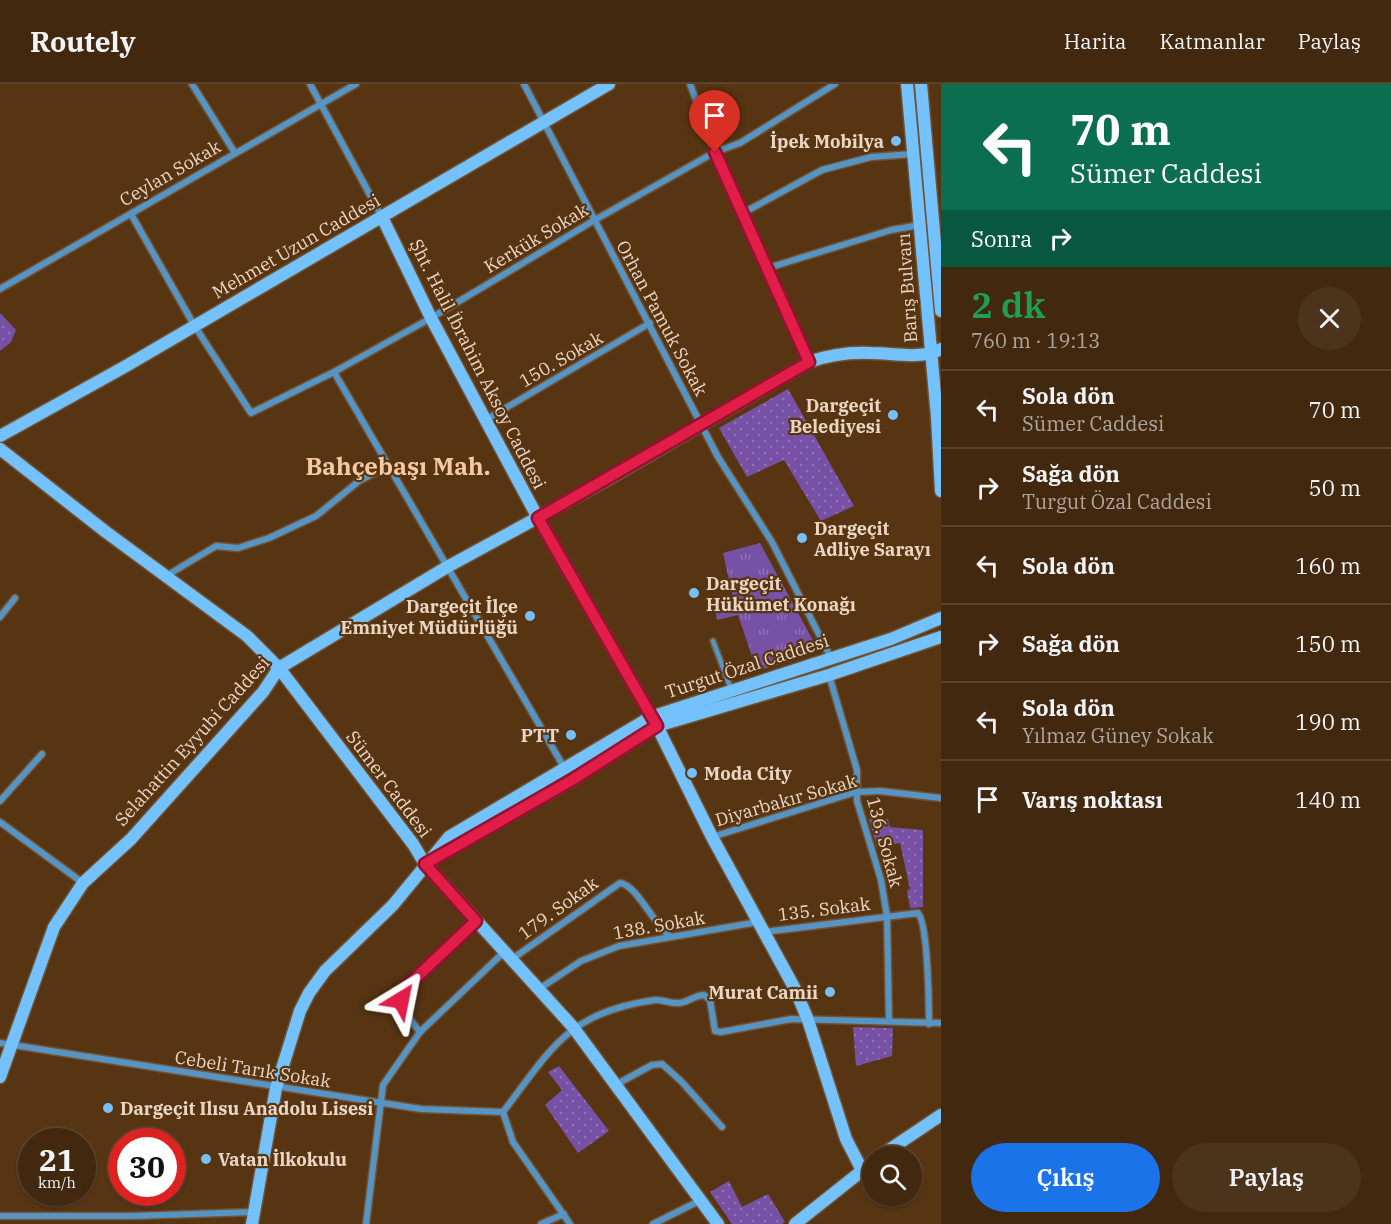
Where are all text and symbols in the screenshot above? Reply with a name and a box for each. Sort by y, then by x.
text: Routely [30,23,136,60]
text: Harita [1064,27,1127,55]
text: Katmanlar [1160,27,1265,55]
text: Paylaş [1298,27,1361,55]
pin [689,90,740,152]
icon: arrive [698,99,731,132]
text: 70 m [1070,102,1171,157]
icon: left [971,108,1049,186]
place label: İpek Mobilya [770,130,884,153]
marker: İpek Mobilya [889,134,903,148]
street label: Ceylan Sokak [115,135,225,211]
text: Sümer Caddesi [1070,155,1262,190]
street label: Mehmet Uzun Caddesi [208,188,384,304]
street label: Kerkük Sokak [480,198,593,278]
icon: right [1044,222,1077,255]
text: Sonra [971,224,1032,253]
street label: Barış Bulvarı [892,232,922,344]
street label: Şht. Halil İbrahim Aksoy Caddesi [405,235,551,493]
street label: Orhan Pamuk Sokak [611,236,713,400]
text: 2 dk [971,281,1045,328]
button: close [1298,287,1361,350]
street label: 150. Sokak [515,326,607,392]
text: 760 m · 19:13 [971,327,1100,354]
text: Sola dön [1022,381,1115,410]
icon: left [971,393,1004,426]
place label: Dargeçit Belediyesi [789,394,881,438]
text: 70 m [1309,395,1361,424]
marker: Dargeçit Belediyesi [886,408,900,422]
text: Sümer Caddesi [1022,410,1164,437]
district label: Bahçebaşı Mah. [305,450,491,482]
text: Sağa dön [1022,459,1120,488]
icon: right [971,471,1004,504]
text: 50 m [1309,473,1361,502]
text: Turgut Özal Caddesi [1022,488,1212,515]
place label: Dargeçit Adliye Sarayı [814,517,931,561]
marker: Dargeçit Adliye Sarayı [795,531,809,545]
icon: left [971,549,1004,582]
text: Sola dön [1022,551,1115,580]
text: 160 m [1295,551,1361,580]
place label: Dargeçit Hükümet Konağı [706,572,856,616]
marker: Dargeçit Hükümet Konağı [687,586,701,600]
place label: Dargeçit İlçe Emniyet Müdürlüğü [341,595,518,639]
marker: Dargeçit İlçe Emniyet Müdürlüğü [523,609,537,623]
icon: right [971,627,1004,660]
street label: Turgut Özal Caddesi [662,629,832,703]
text: Sağa dön [1022,629,1120,658]
text: 150 m [1295,629,1361,658]
street label: Selahattin Eyyubi Caddesi [110,651,275,831]
text: Sola dön [1022,693,1115,722]
icon: left [971,705,1004,738]
text: 190 m [1295,707,1361,736]
text: Yılmaz Güney Sokak [1022,722,1214,749]
place label: PTT [521,724,559,747]
street label: Sümer Caddesi [341,726,437,842]
marker: PTT [564,728,578,742]
place label: Moda City [704,762,792,785]
marker: Moda City [685,766,699,780]
street label: Diyarbakır Sokak [713,769,860,831]
icon: arrive [971,783,1004,816]
text: Varış noktası [1022,785,1163,814]
text: 140 m [1295,785,1361,814]
street label: 136. Sokak [862,794,908,890]
street label: 179. Sokak [514,871,603,945]
street label: 135. Sokak [776,892,872,926]
street label: 138. Sokak [611,906,707,944]
position arrow [369,968,433,1032]
place label: Murat Camii [709,981,818,1004]
marker: Murat Camii [823,985,837,999]
street label: Cebeli Tarık Sokak [173,1045,333,1093]
place label: Dargeçit Ilısu Anadolu Lisesi [120,1097,373,1120]
marker: Dargeçit Ilısu Anadolu Lisesi [101,1101,115,1115]
speed limit sign: 30 [108,1128,186,1206]
text: 21 [39,1140,75,1179]
button: Çıkış [971,1143,1160,1212]
button: Paylaş [1172,1143,1361,1212]
map controls [862,1146,922,1206]
button: search [862,1146,922,1206]
place label: Vatan İlkokulu [218,1148,347,1171]
marker: Vatan İlkokulu [199,1152,213,1166]
text: km/h [38,1173,76,1192]

